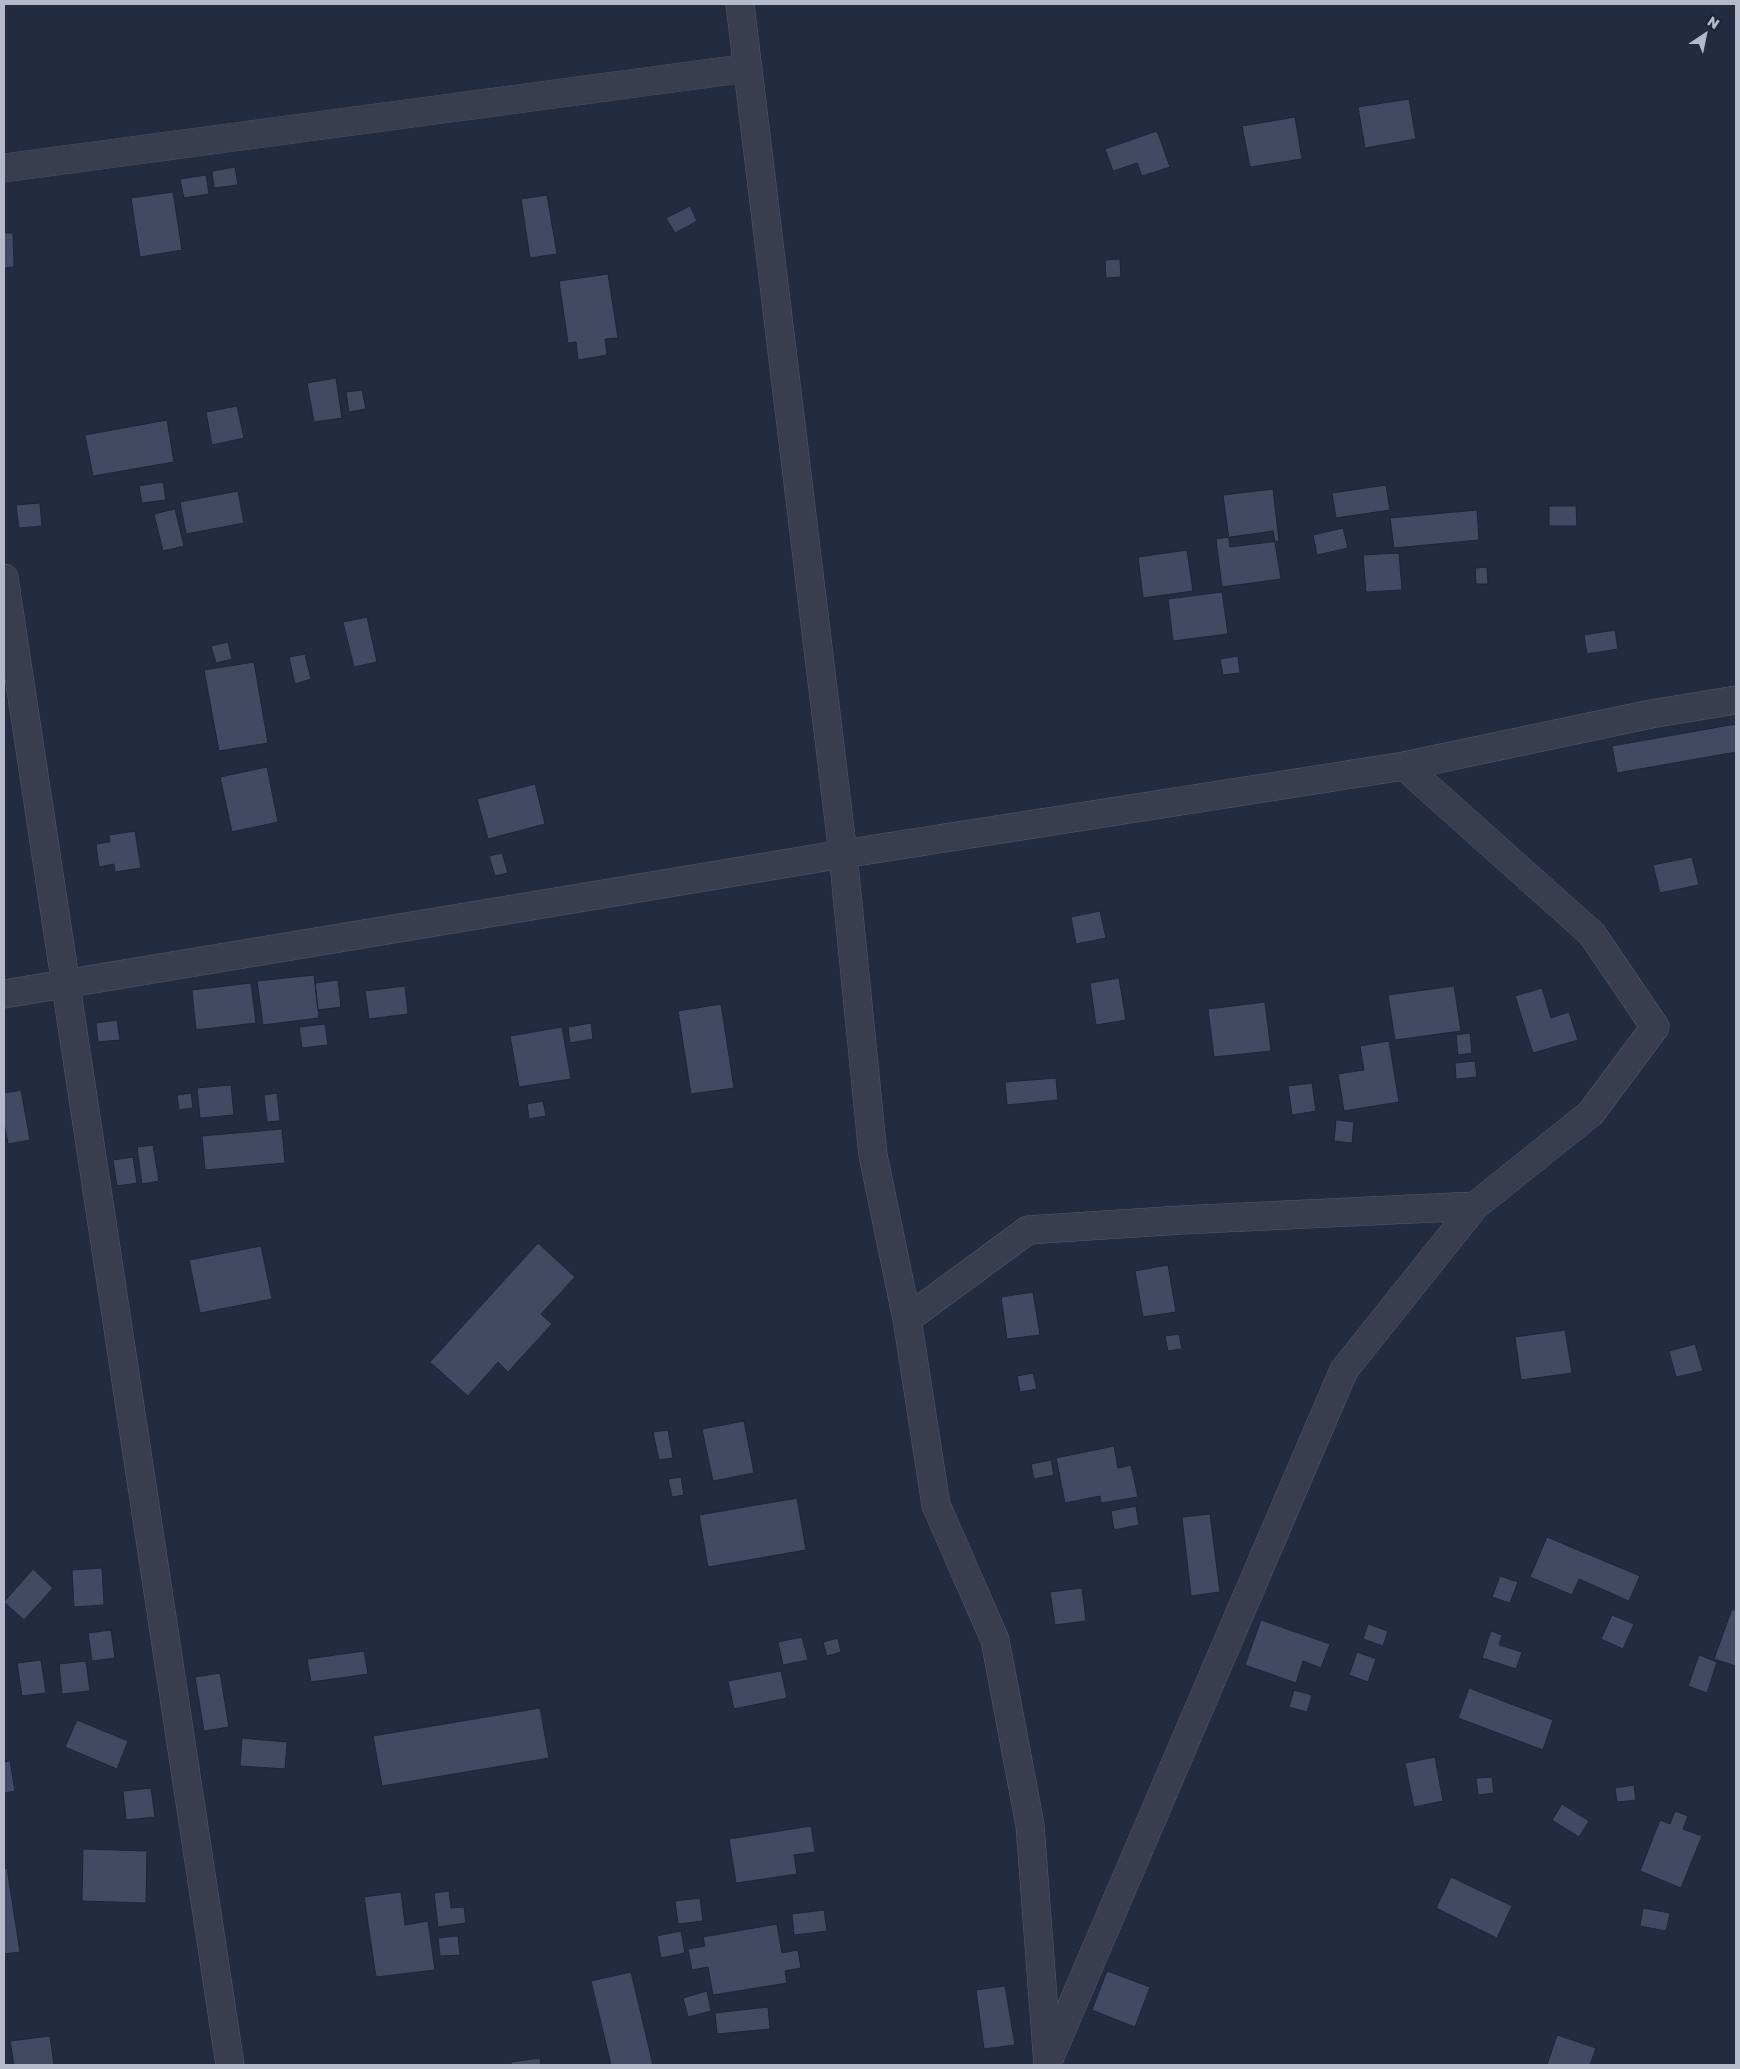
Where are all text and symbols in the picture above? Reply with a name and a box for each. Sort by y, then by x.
north arrow [1680,10,1730,60]
text: N [1704,12,1723,32]

